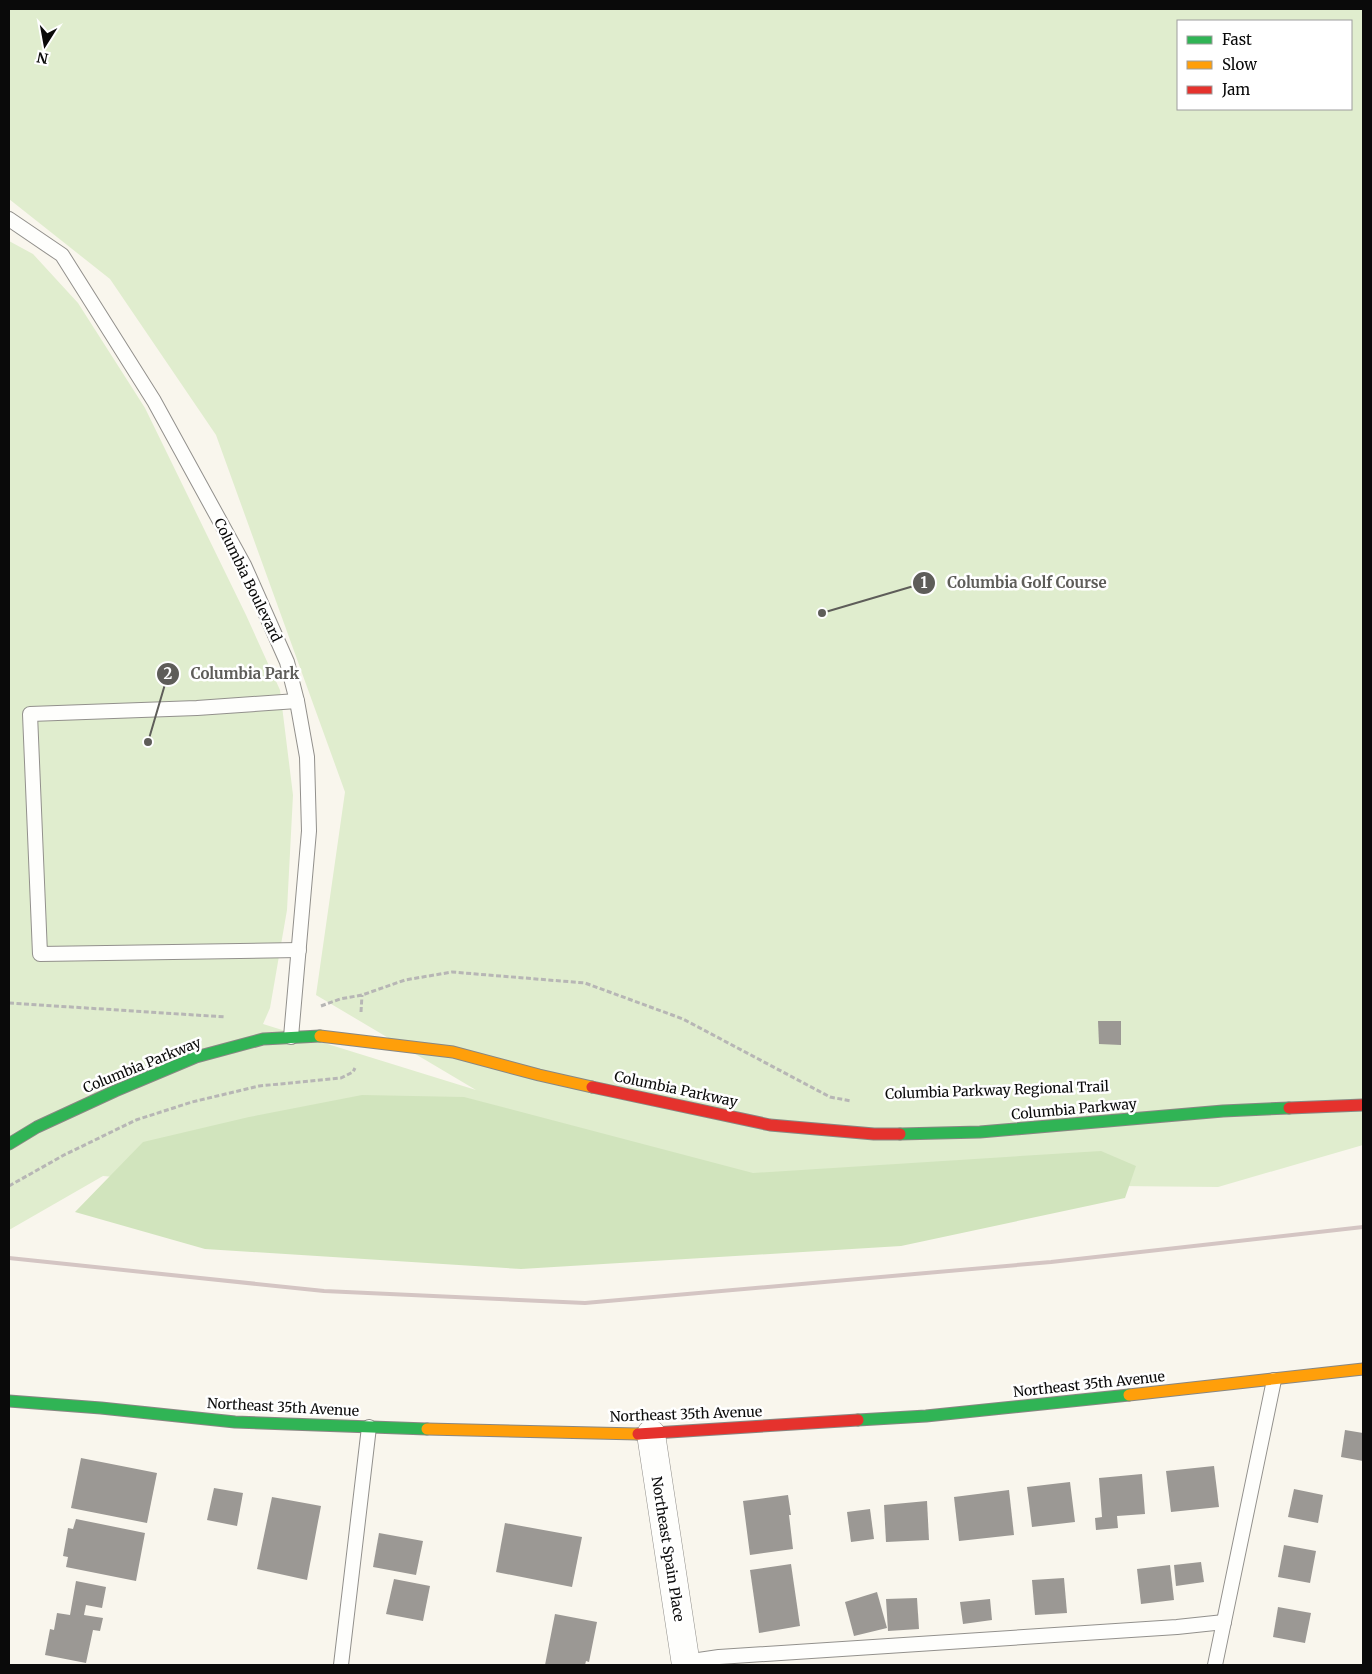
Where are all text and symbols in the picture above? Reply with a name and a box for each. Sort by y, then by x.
north arrow [20,20,70,70]
legend [1177,20,1352,110]
text: Fast [1222,30,1252,49]
text: N [35,48,50,68]
text: Slow [1222,55,1257,74]
text: Jam [1221,80,1250,99]
street label: Columbia Boulevard [210,515,286,645]
callout: Columbia Golf Course [912,568,1116,598]
text: 1 [921,573,928,592]
text: Columbia Golf Course [947,573,1107,592]
callout: Columbia Park [156,659,309,689]
text: 2 [164,664,173,683]
text: Columbia Park [191,664,299,683]
street label: Columbia Parkway [80,1033,204,1097]
street label: Columbia Parkway [613,1067,740,1111]
street label: Columbia Parkway Regional Trail [885,1077,1110,1103]
street label: Columbia Parkway [1011,1094,1138,1123]
street label: Northeast 35th Avenue [1012,1367,1166,1401]
street label: Northeast 35th Avenue [207,1394,359,1420]
street label: Northeast 35th Avenue [610,1402,762,1426]
street label: Northeast Spain Place [648,1475,688,1623]

